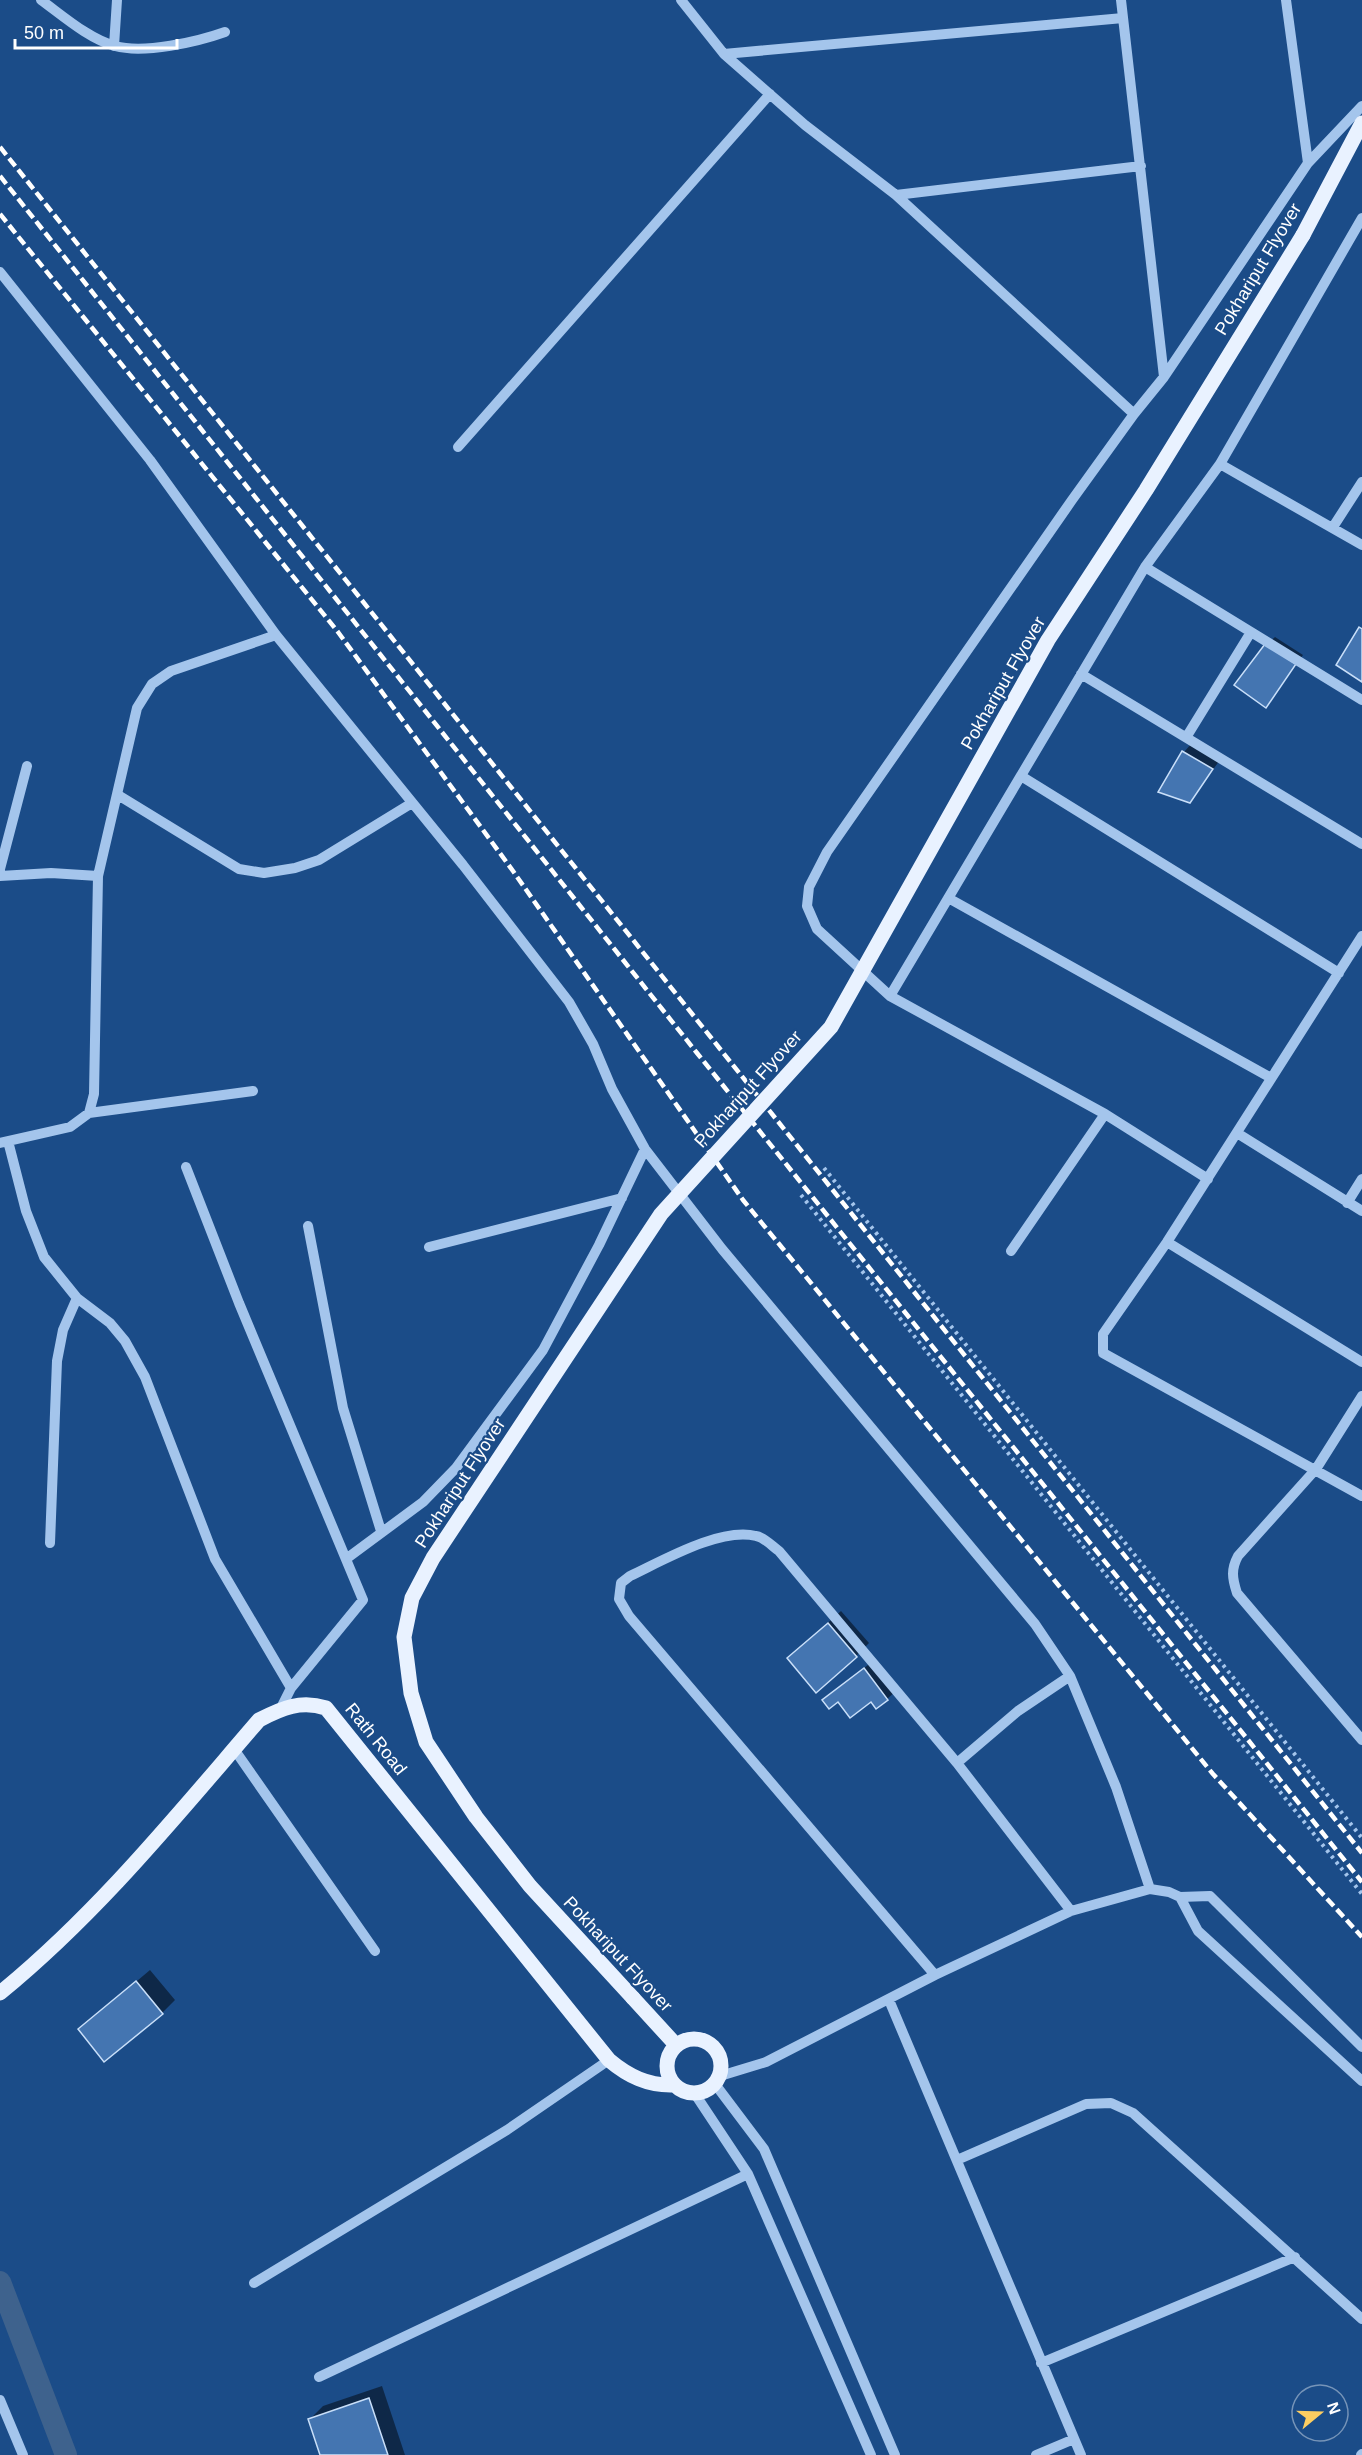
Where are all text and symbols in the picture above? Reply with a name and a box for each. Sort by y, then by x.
scale bar [15,12,177,50]
text: 50 m [24,23,64,43]
street label: Pokhariput Flyover [1211,200,1305,338]
street label: Pokhariput Flyover [957,613,1049,753]
street label: Pokhariput Flyover [690,1027,806,1151]
street label: Pokhariput Flyover [411,1415,509,1551]
street label: Rath Road [341,1699,411,1779]
street label: Pokhariput Flyover [560,1892,676,2016]
north arrow [1290,2383,1350,2443]
text: N [1324,2400,1344,2417]

